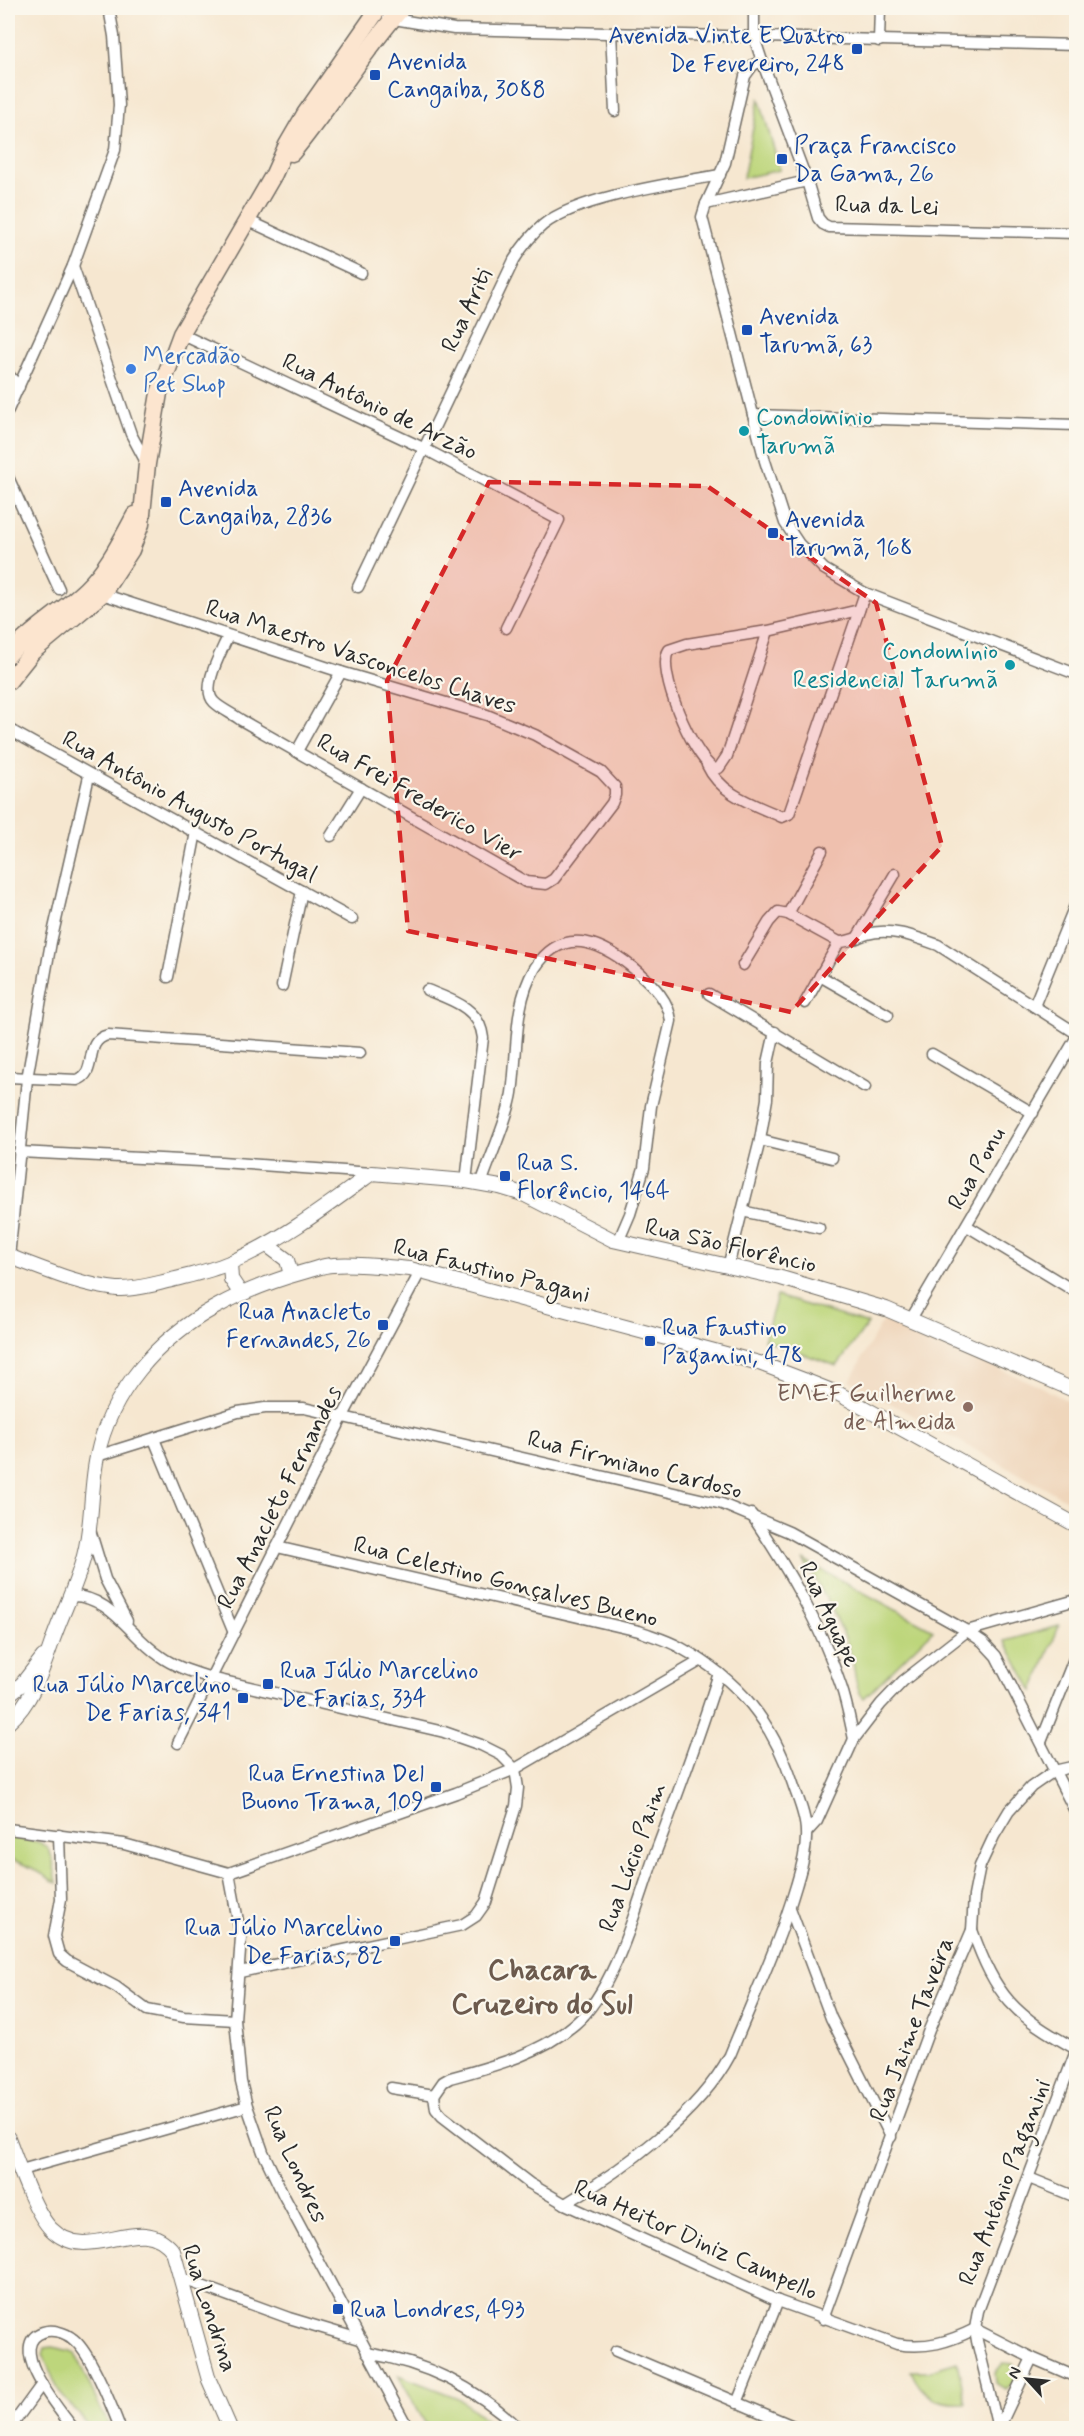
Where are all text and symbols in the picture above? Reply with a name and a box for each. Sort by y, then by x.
place label: Avenida Vinte E Quatro De Fevereiro, 248 [608,21,845,80]
marker: Avenida Vinte E Quatro De Fevereiro, 248 [850,42,864,56]
place label: Avenida Cangaiba, 3088 [387,47,546,108]
marker: Avenida Cangaiba, 3088 [368,68,382,82]
place label: Praça Francisco Da Gama, 26 [794,131,957,190]
marker: Praça Francisco Da Gama, 26 [775,152,789,166]
street label: Rua da Lei [834,189,939,224]
street label: Rua Ariti [435,264,500,357]
place label: Avenida Tarumã, 63 [759,302,872,361]
marker: Avenida Tarumã, 63 [740,323,754,337]
place label: Mercadão Pet Shop [143,341,241,400]
street label: Rua Antônio de Arzão [276,347,482,468]
marker: Mercadão Pet Shop [124,362,138,376]
place label: Condominio Tarumã [756,403,872,462]
marker: Condominio Tarumã [737,424,751,438]
place label: Avenida Cangaiba, 2836 [178,474,333,535]
marker: Avenida Cangaiba, 2836 [159,495,173,509]
place label: Avenida Tarumã, 168 [785,505,913,564]
marker: Avenida Tarumã, 168 [766,526,780,540]
street label: Rua Maestro Vasconcelos Chaves [201,593,520,722]
place label: Condomínio Residencial Tarumã [793,637,998,696]
marker: Condomínio Residencial Tarumã [1003,658,1017,672]
street label: Rua Antônio Augusto Portugal [56,724,323,891]
street label: Rua Frei Frederico Vier [311,727,528,870]
street label: Rua Ponu [941,1121,1014,1216]
place label: Rua S. Florêncio, 1464 [517,1148,670,1207]
marker: Rua S. Florêncio, 1464 [498,1169,512,1183]
street label: Rua São Florêncio [642,1212,820,1281]
street label: Rua Faustino Pagani [389,1232,593,1313]
place label: Rua Anacleto Fernandes, 26 [226,1297,371,1356]
place label: Rua Faustino Paganini, 478 [662,1313,803,1375]
marker: Rua Anacleto Fernandes, 26 [376,1318,390,1332]
marker: Rua Faustino Paganini, 478 [643,1334,657,1348]
place label: EMEF Guilherme de Almeida [777,1379,956,1438]
street label: Rua Anacleto Fernandes [211,1380,350,1615]
marker: EMEF Guilherme de Almeida [961,1400,975,1414]
street label: Rua Firmiano Cardoso [524,1424,745,1507]
street label: Rua Celestino Gonçalves Bueno [350,1530,661,1635]
street label: Rua Aguape [791,1557,867,1673]
place label: Rua Júlio Marcelino De Farias, 334 [280,1656,478,1715]
place label: Rua Júlio Marcelino De Farias, 341 [33,1670,231,1729]
marker: Rua Júlio Marcelino De Farias, 334 [261,1677,275,1691]
marker: Rua Júlio Marcelino De Farias, 341 [236,1691,250,1705]
place label: Rua Ernestina Del Buono Trama, 109 [241,1759,424,1818]
street label: Rua Lúcio Paim [592,1778,675,1937]
marker: Rua Ernestina Del Buono Trama, 109 [429,1780,443,1794]
place label: Rua Júlio Marcelino De Farias, 82 [185,1913,383,1972]
street label: Rua Jaime Taveira [863,1933,962,2126]
marker: Rua Júlio Marcelino De Farias, 82 [388,1934,402,1948]
district label: Chacara Cruzeiro do Sul [451,1951,633,2024]
street label: Rua Antônio Paganini [952,2075,1062,2291]
street label: Rua Londres [255,2101,334,2228]
street label: Rua Heitor Diniz Campello [569,2173,822,2308]
street label: Rua Londrina [173,2241,244,2376]
place label: Rua Londres, 493 [350,2295,525,2326]
marker: Rua Londres, 493 [331,2302,345,2316]
north arrow [997,2349,1057,2409]
text: N [1003,2363,1027,2382]

